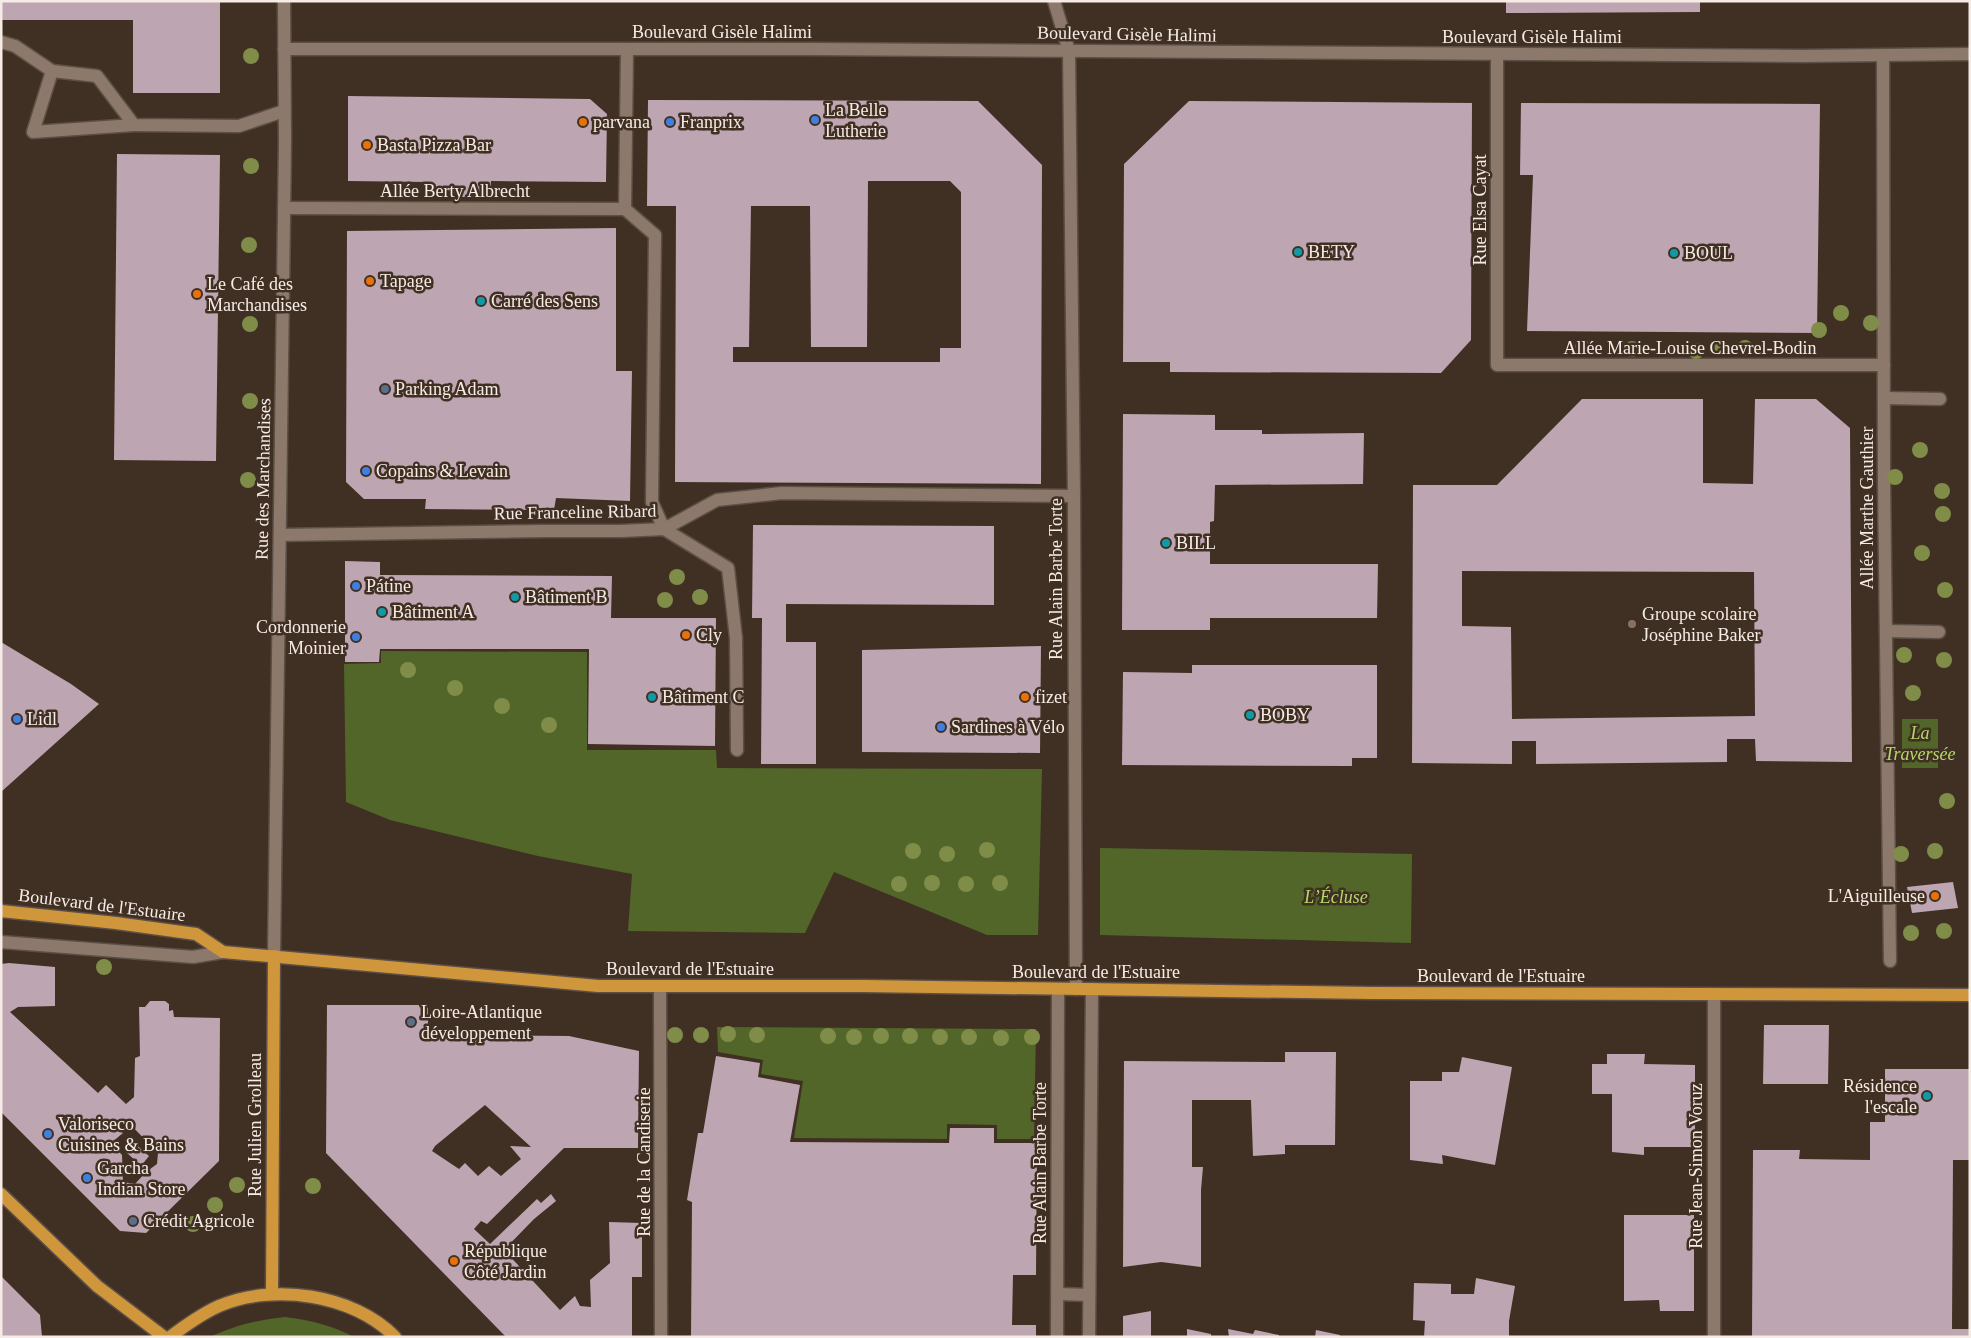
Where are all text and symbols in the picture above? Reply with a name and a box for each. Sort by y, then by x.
street label: Boulevard Gisèle Halimi [632,22,812,42]
street label: Boulevard Gisèle Halimi [1037,22,1217,46]
street label: Boulevard Gisèle Halimi [1442,27,1622,47]
place label: La Belle Lutherie [825,100,886,141]
place label: parvana [593,112,650,132]
place label: Franprix [680,112,742,132]
marker: La Belle Lutherie [809,114,821,126]
marker: parvana [577,116,589,128]
marker: Franprix [664,116,676,128]
place label: Basta Pizza Bar [377,135,491,155]
marker: Basta Pizza Bar [361,139,373,151]
street label: Rue Elsa Cayat [1470,155,1490,265]
street label: Allée Berty Albrecht [380,181,530,201]
place label: BETY [1308,242,1355,262]
place label: BOUL [1684,243,1733,263]
marker: BETY [1292,246,1304,258]
marker: BOUL [1668,247,1680,259]
place label: Tapage [380,271,432,291]
place label: Le Café des Marchandises [207,274,307,315]
marker: Tapage [364,275,376,287]
marker: Le Café des Marchandises [191,288,203,300]
place label: Carré des Sens [491,291,598,311]
marker: Carré des Sens [475,295,487,307]
street label: Allée Marie-Louise Chevrel-Bodin [1564,338,1816,358]
place label: Parking Adam [395,379,499,399]
marker: Parking Adam [379,383,391,395]
street label: Rue des Marchandises [252,398,274,560]
street label: Allée Marthe Gauthier [1857,427,1877,589]
place label: Copains & Levain [376,461,508,481]
marker: Copains & Levain [360,465,372,477]
street label: Rue Alain Barbe Torte [1046,498,1066,660]
street label: Rue Franceline Ribard [493,501,657,523]
place label: BILL [1176,533,1216,553]
marker: BILL [1160,537,1172,549]
place label: Pátine [366,576,411,596]
marker: Pátine [350,580,362,592]
place label: Bâtiment B [525,587,608,607]
marker: Bâtiment B [509,591,521,603]
place label: Bâtiment A [392,602,475,622]
place label: Groupe scolaire Joséphine Baker [1642,604,1760,645]
marker: Bâtiment A [376,606,388,618]
place label: Cordonnerie Moinier [256,617,346,658]
marker: Groupe scolaire Joséphine Baker [1626,618,1638,630]
place label: Cly [696,625,722,645]
marker: Cly [680,629,692,641]
marker: Cordonnerie Moinier [350,631,362,643]
place label: Bâtiment C [662,687,745,707]
place label: fizet [1035,687,1067,707]
marker: Bâtiment C [646,691,658,703]
marker: fizet [1019,691,1031,703]
place label: BOBY [1260,705,1310,725]
place label: Lidl [27,709,57,729]
marker: BOBY [1244,709,1256,721]
marker: Lidl [11,713,23,725]
place label: Sardines à Vélo [951,717,1065,737]
marker: Sardines à Vélo [935,721,947,733]
park label: La Traversée [1885,723,1956,764]
street label: Boulevard de l'Estuaire [17,885,187,925]
park label: L’Écluse [1303,886,1368,907]
place label: L'Aiguilleuse [1828,886,1925,906]
marker: L'Aiguilleuse [1929,890,1941,902]
street label: Boulevard de l'Estuaire [606,959,774,979]
street label: Boulevard de l'Estuaire [1012,962,1180,982]
street label: Boulevard de l'Estuaire [1417,966,1585,986]
place label: Loire-Atlantique développement [421,1002,542,1043]
marker: Loire-Atlantique développement [405,1016,417,1028]
street label: Rue Julien Grolleau [245,1053,265,1197]
place label: Résidence l'escale [1843,1076,1917,1117]
street label: Rue Alain Barbe Torte [1030,1082,1050,1244]
street label: Rue Jean-Simon Voruz [1686,1083,1706,1249]
street label: Rue de la Candiserie [634,1087,654,1237]
marker: Résidence l'escale [1921,1090,1933,1102]
place label: Valoriseco Cuisines & Bains [58,1114,184,1155]
marker: Valoriseco Cuisines & Bains [42,1128,54,1140]
place label: Garcha Indian Store [97,1158,185,1199]
marker: Garcha Indian Store [81,1172,93,1184]
place label: Crédit Agricole [143,1211,254,1231]
marker: Crédit Agricole [127,1215,139,1227]
place label: République Côté Jardin [464,1241,547,1282]
marker: République Côté Jardin [448,1255,460,1267]

